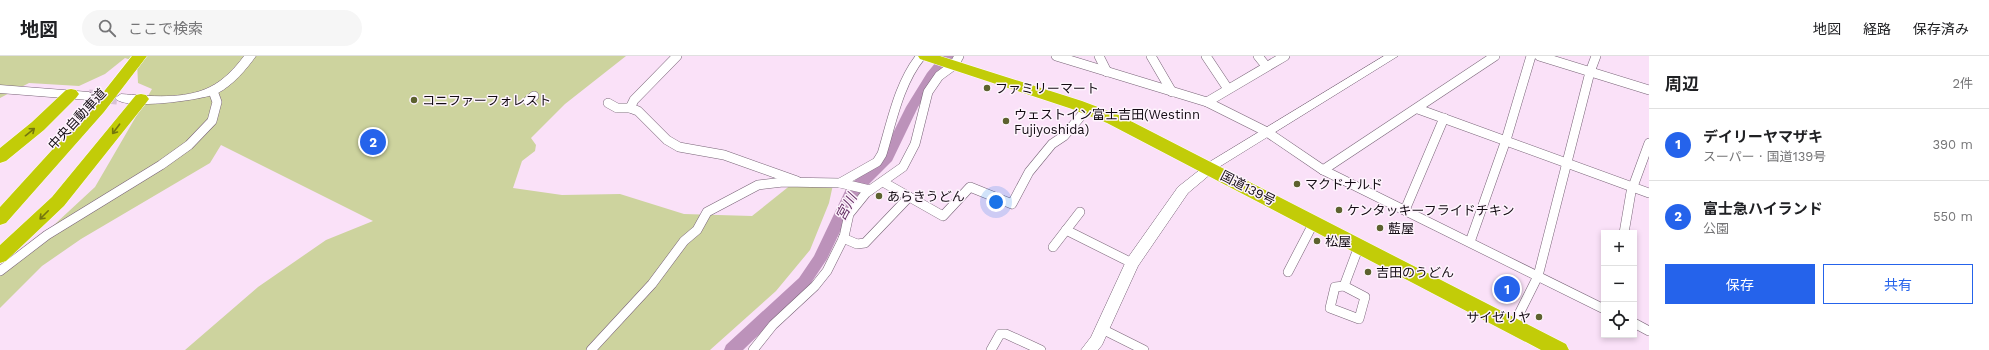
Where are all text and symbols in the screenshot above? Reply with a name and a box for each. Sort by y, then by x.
search box [82,10,362,46]
icon: search [96,17,118,39]
text: 地図 [20,18,58,41]
text: ここで検索 [128,20,203,38]
text: 地図 [1813,21,1841,37]
text: 経路 [1863,21,1891,37]
text: 保存済み [1913,21,1969,37]
text: 周辺 [1665,74,1699,94]
text: 2件 [1952,76,1973,91]
place label: ファミリーマート [995,81,1099,96]
marker: ファミリーマート [982,83,992,93]
street label: 中央自動車道 [45,85,109,153]
place label: コニファーフォレスト [422,93,551,108]
marker: コニファーフォレスト [409,95,419,105]
place label: ウェストイン富士吉田(Westinn Fujiyoshida) [1014,107,1200,137]
marker: ウェストイン富士吉田(Westinn Fujiyoshida) [1001,116,1011,126]
one-way arrow [112,124,120,135]
pin: 2 [360,127,386,157]
one-way arrow [24,128,35,137]
text: デイリーヤマザキ [1703,128,1823,146]
text: 1 [1675,137,1681,152]
text: 390 m [1932,137,1973,152]
text: スーパー · 国道139号 [1703,149,1826,164]
street label: 国道139号 [1218,168,1278,208]
place label: マクドナルド [1305,177,1383,192]
marker: マクドナルド [1292,179,1302,189]
water label: 宮川 [832,189,861,223]
place label: あらきうどん [887,189,965,204]
marker: あらきうどん [874,191,884,201]
your location [986,192,1006,212]
text: 富士急ハイランド [1703,200,1823,218]
place label: ケンタッキーフライドチキン [1347,203,1514,218]
marker: ケンタッキーフライドチキン [1334,205,1344,215]
text: 2 [1674,209,1682,224]
text: 550 m [1933,209,1973,224]
one-way arrow [39,210,49,220]
place label: 藍屋 [1388,221,1414,236]
text: 公園 [1703,221,1729,236]
marker: 藍屋 [1375,223,1385,233]
map controls [1601,230,1637,338]
button: + [1601,230,1637,266]
place label: 松屋 [1325,234,1351,249]
marker: 松屋 [1312,236,1322,246]
button: 保存 [1665,264,1815,304]
button: 共有 [1823,264,1973,304]
place label: 吉田のうどん [1376,265,1454,280]
button: − [1601,266,1637,302]
marker: 吉田のうどん [1363,267,1373,277]
pin: 1 [1494,274,1520,304]
button: locate [1601,302,1637,338]
place label: サイゼリヤ [1466,310,1531,325]
marker: サイゼリヤ [1534,312,1544,322]

